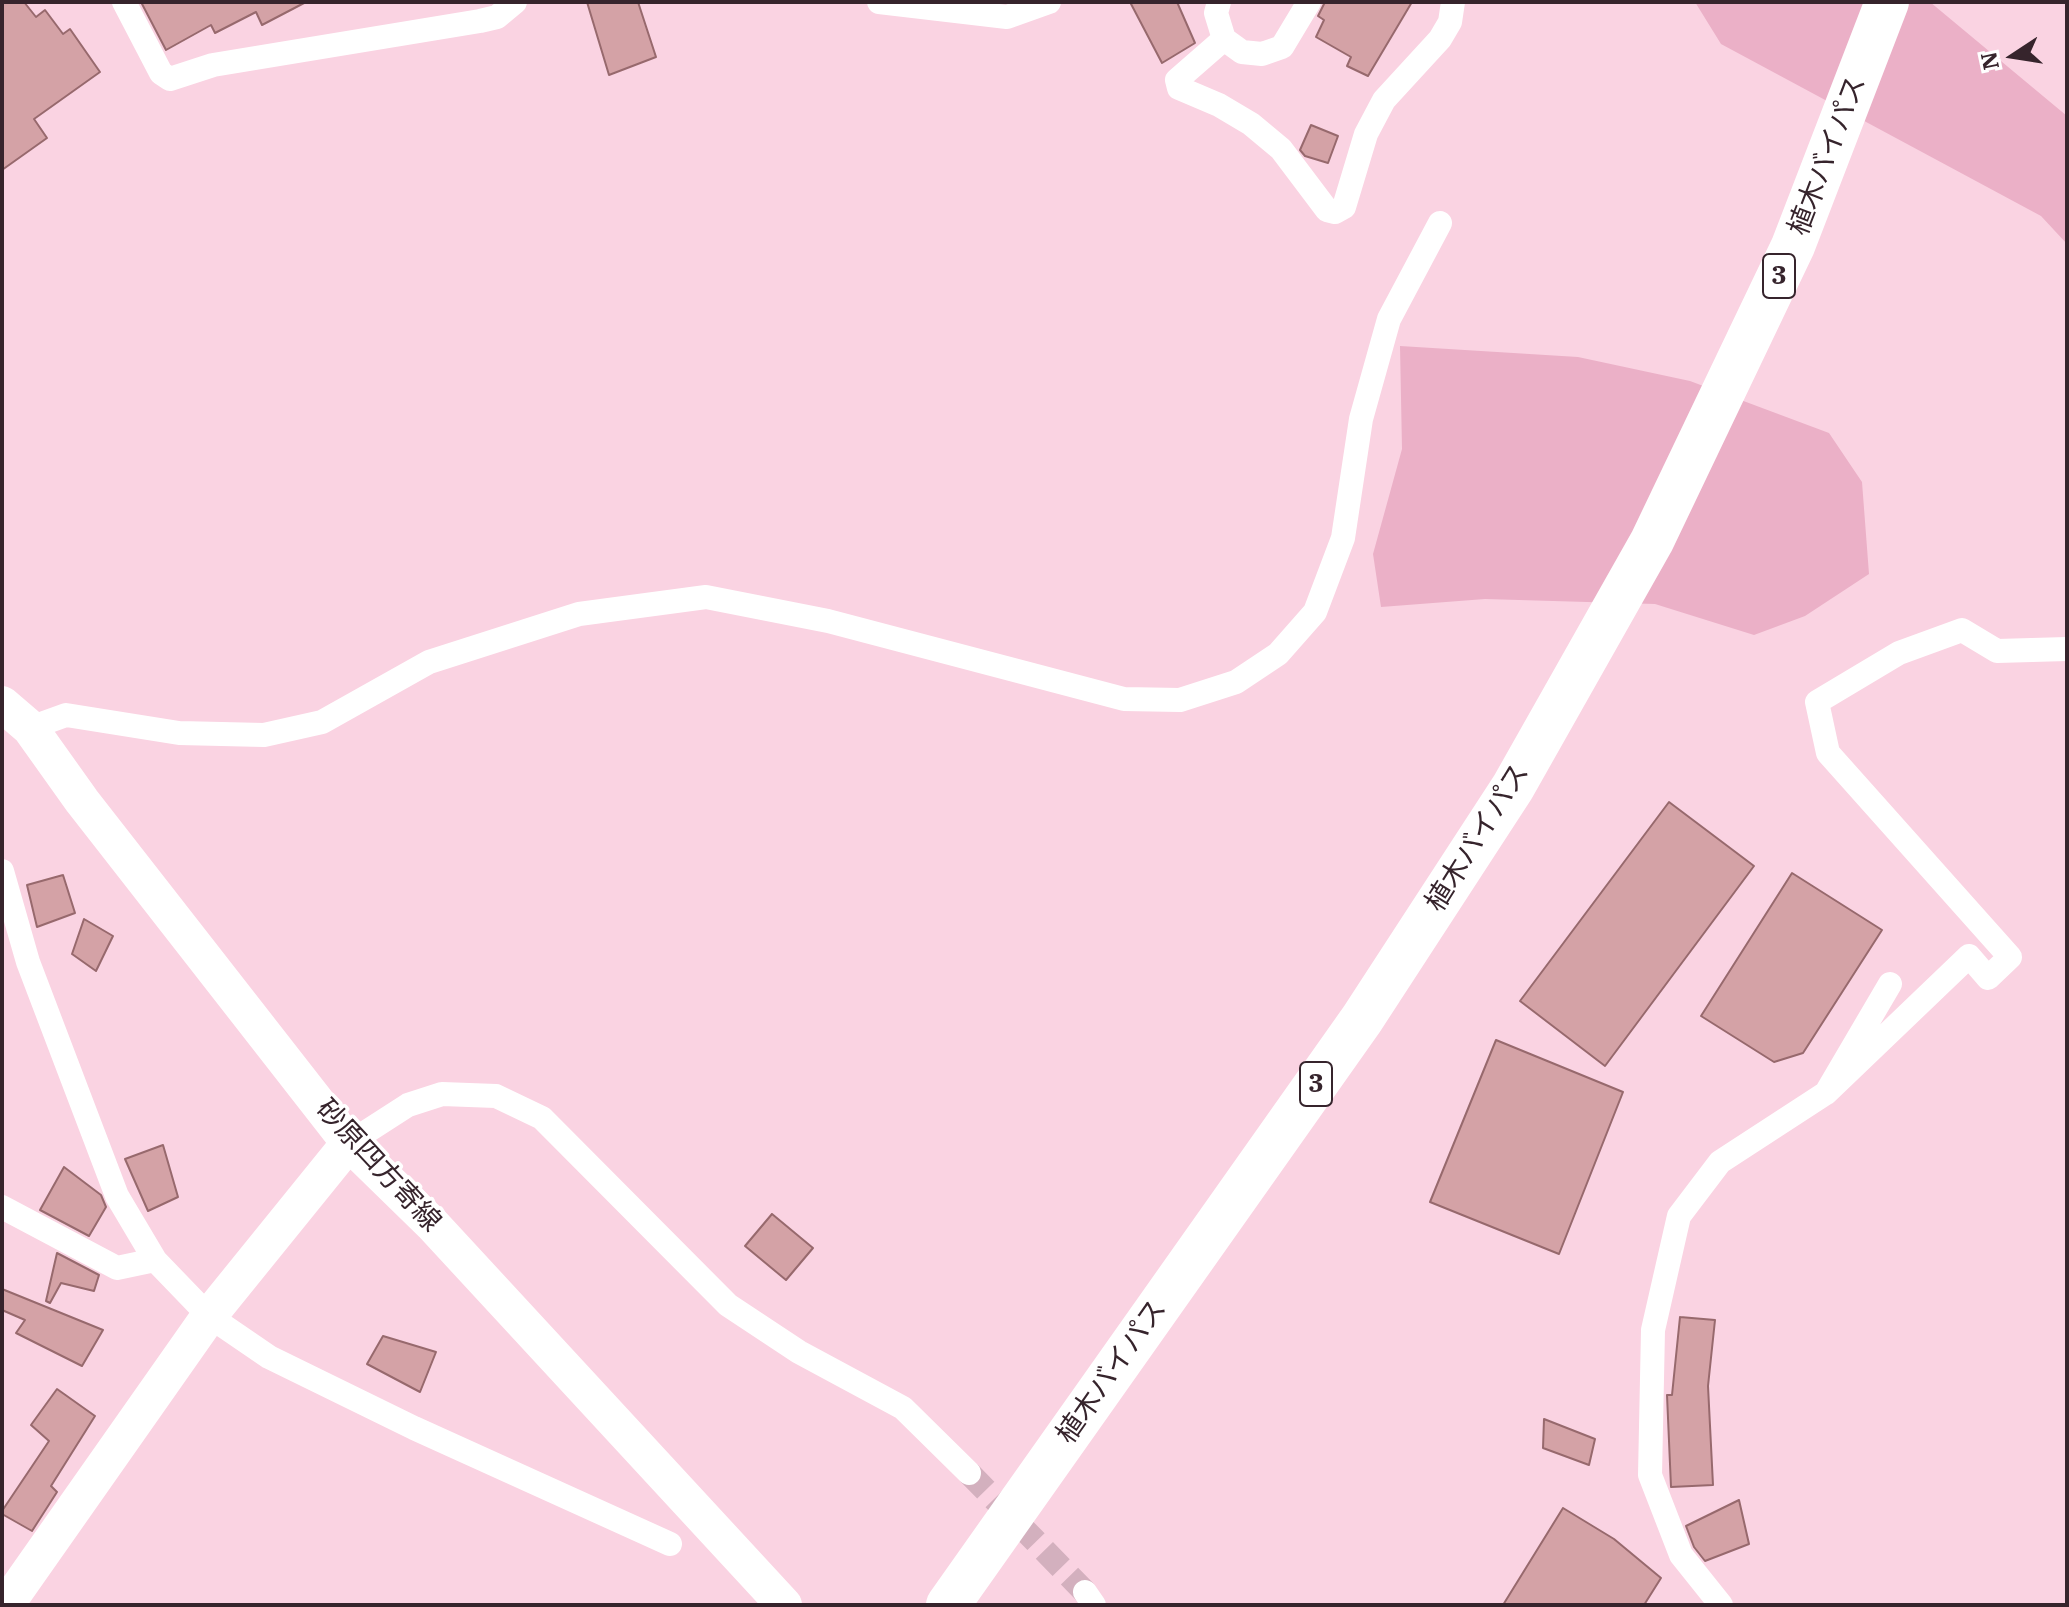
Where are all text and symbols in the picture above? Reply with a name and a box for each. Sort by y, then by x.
north arrow [1973,16,2053,96]
text: N [1973,50,2005,73]
street label: 植木バイパス [1782,72,1874,240]
road number: 3 [1763,254,1795,298]
street label: 植木バイパス [1419,758,1537,918]
road number: 3 [1300,1062,1332,1106]
street label: 砂原四方寄線 [308,1093,448,1239]
street label: 植木バイパス [1050,1294,1174,1450]

